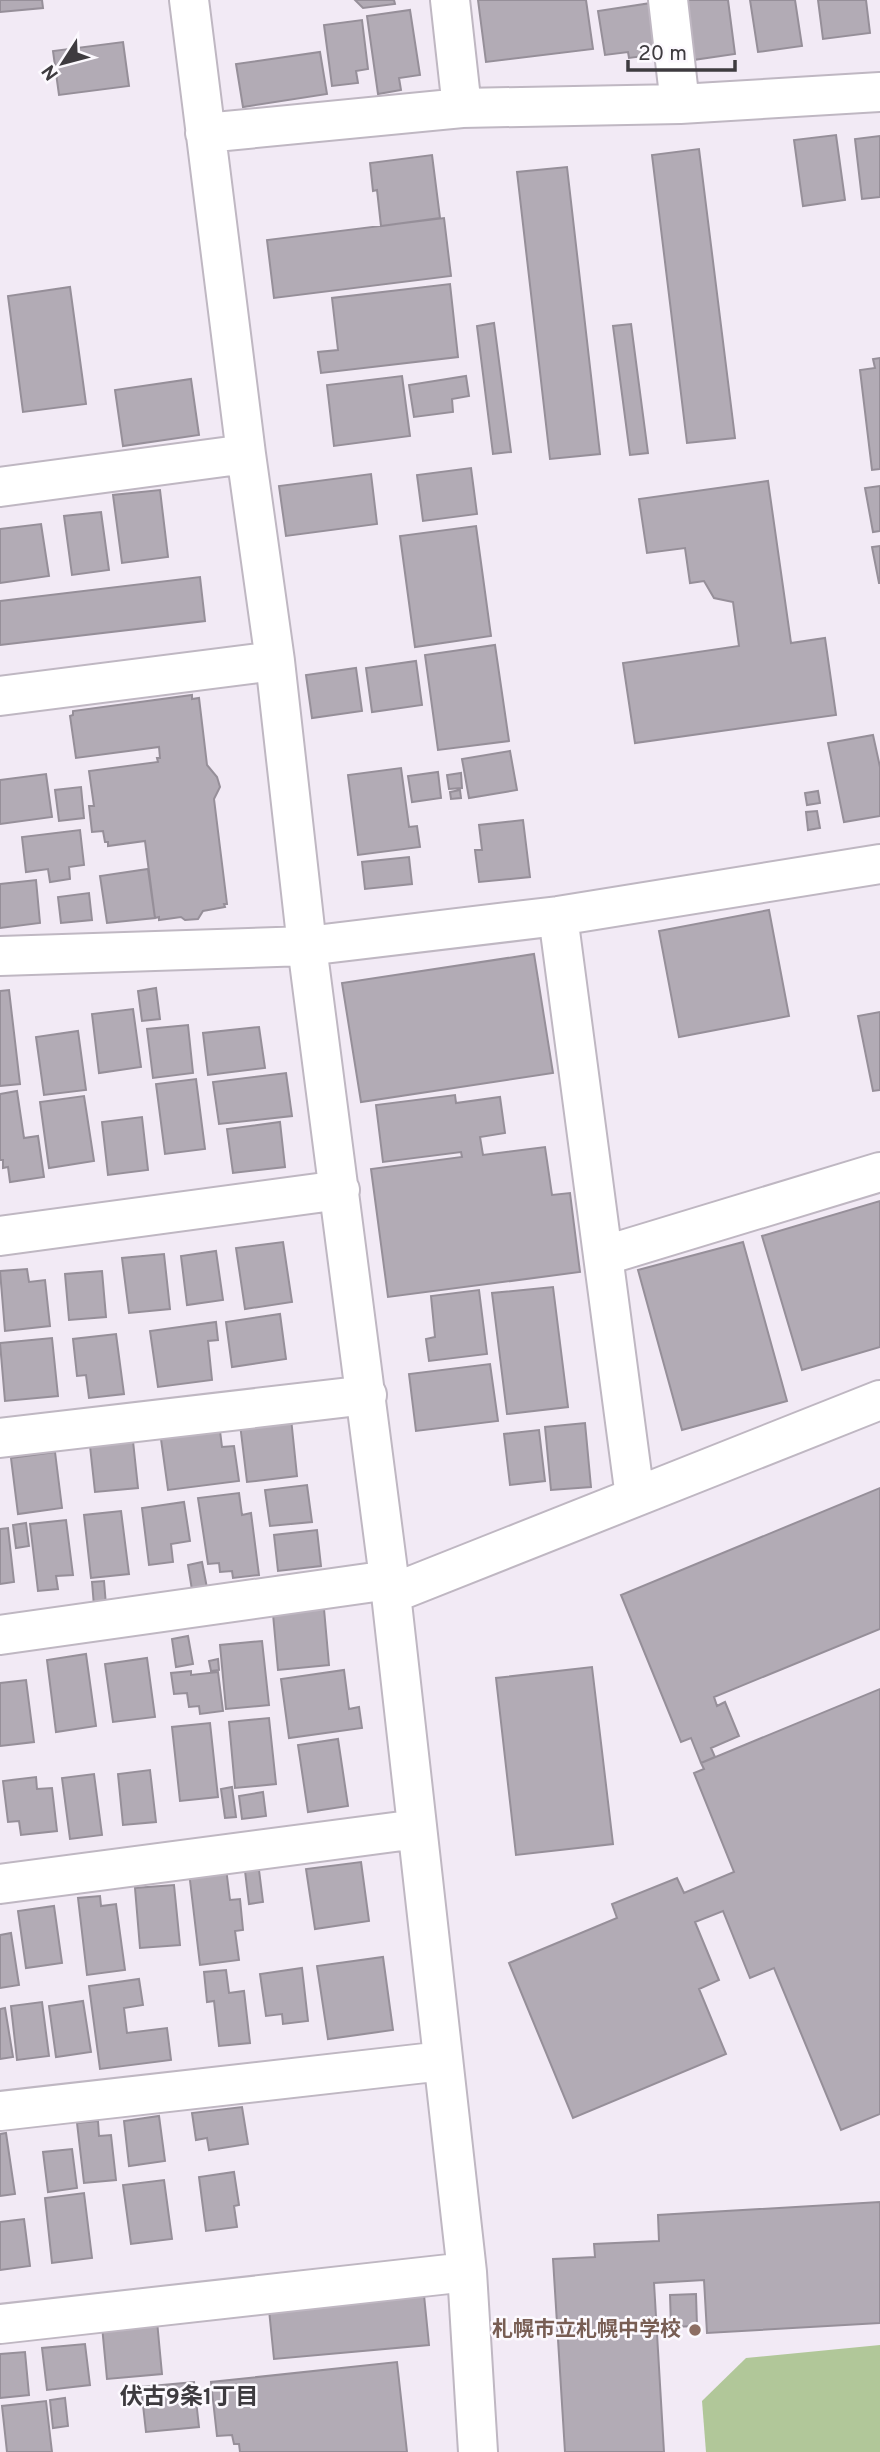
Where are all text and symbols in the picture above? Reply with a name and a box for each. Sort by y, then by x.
north arrow [28,28,98,98]
scale bar [628,28,735,72]
text: 20 m [638,41,687,68]
text: N [37,59,65,84]
place label: 札幌市立札幌中学校 [492,2317,681,2344]
marker: 札幌市立札幌中学校 [687,2322,703,2338]
district label: 伏古9条1丁目 [120,2384,258,2413]

